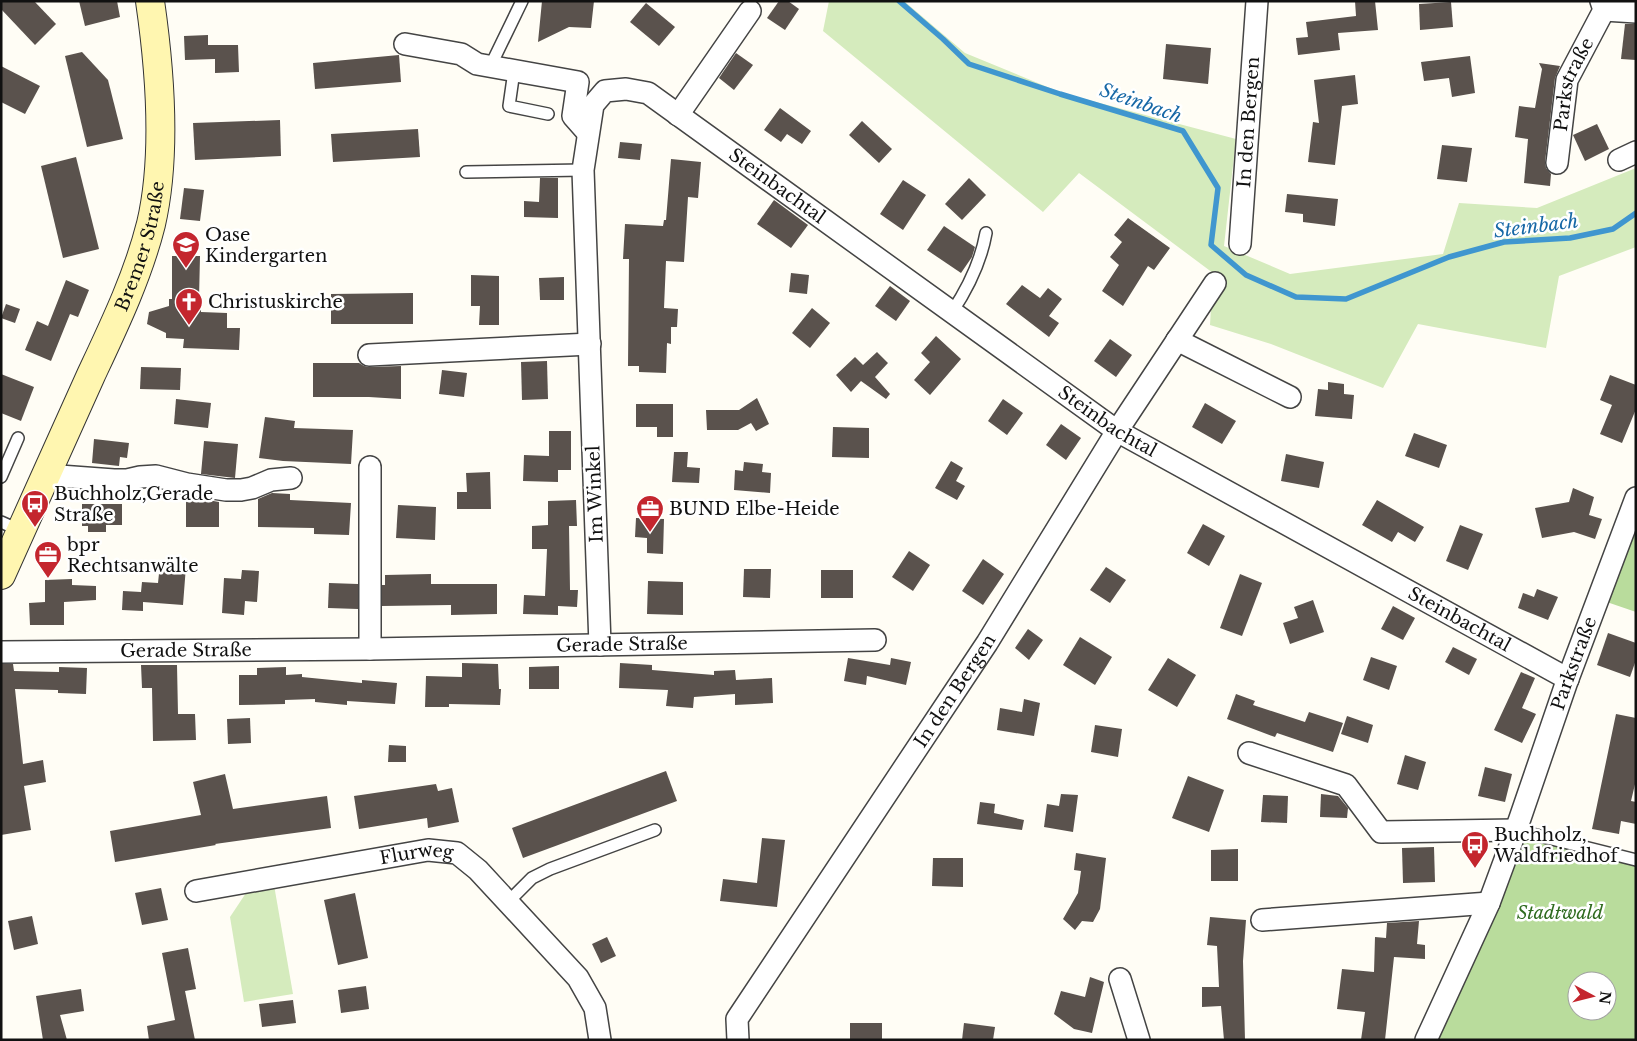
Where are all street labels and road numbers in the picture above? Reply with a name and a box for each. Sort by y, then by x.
street label: Parkstraße [1550,34,1598,133]
street label: In den Bergen [1233,56,1264,189]
street label: Steinbachtal [724,144,830,228]
street label: Bremer Straße [111,180,169,315]
street label: Steinbachtal [1054,381,1161,462]
street label: Im Winkel [582,445,608,543]
street label: Steinbachtal [1404,582,1515,656]
street label: Parkstraße [1547,614,1601,713]
street label: In den Bergen [910,630,1001,752]
street label: Gerade Straße [556,632,688,657]
street label: Gerade Straße [120,639,252,662]
street label: Flurweg [378,838,455,869]

